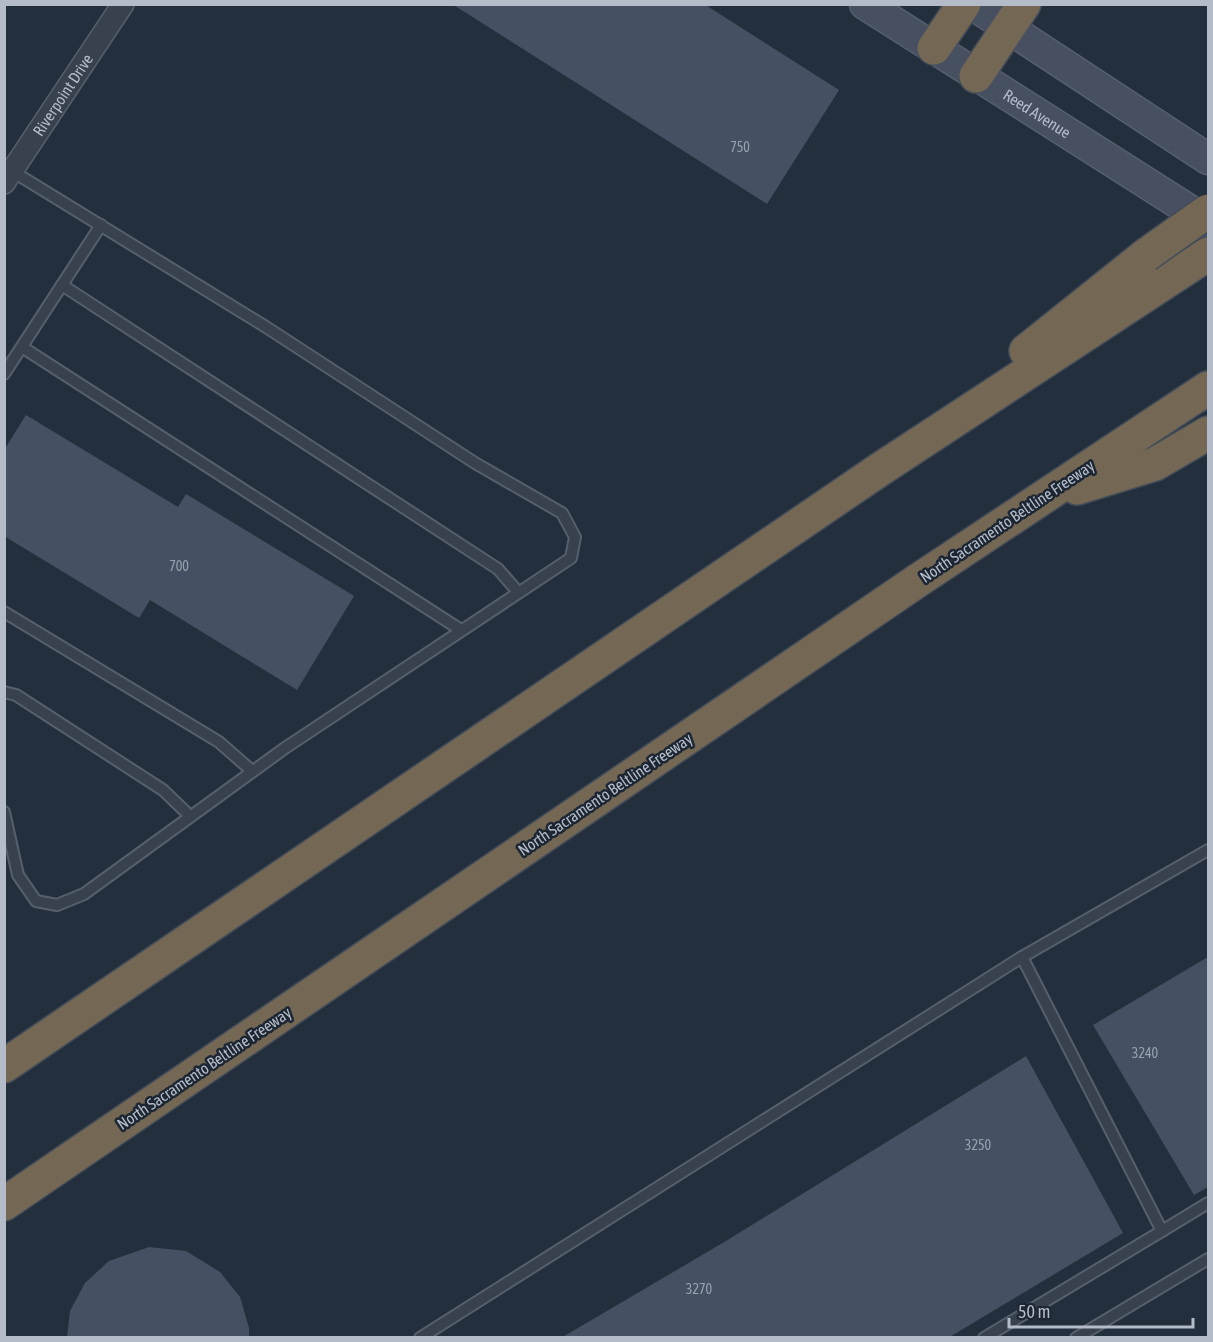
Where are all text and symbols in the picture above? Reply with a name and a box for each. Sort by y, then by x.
street label: Riverpoint Drive [29,50,96,139]
street label: Reed Avenue [1000,85,1074,142]
house number: 750 [730,139,750,155]
street label: North Sacramento Beltline Freeway [917,456,1098,587]
house number: 700 [169,558,189,574]
street label: North Sacramento Beltline Freeway [515,729,696,860]
street label: North Sacramento Beltline Freeway [114,1003,295,1134]
house number: 3240 [1132,1045,1159,1061]
house number: 3250 [965,1137,992,1153]
house number: 3270 [686,1281,713,1297]
scale bar [1009,1291,1194,1329]
text: 50 m [1018,1301,1050,1322]

